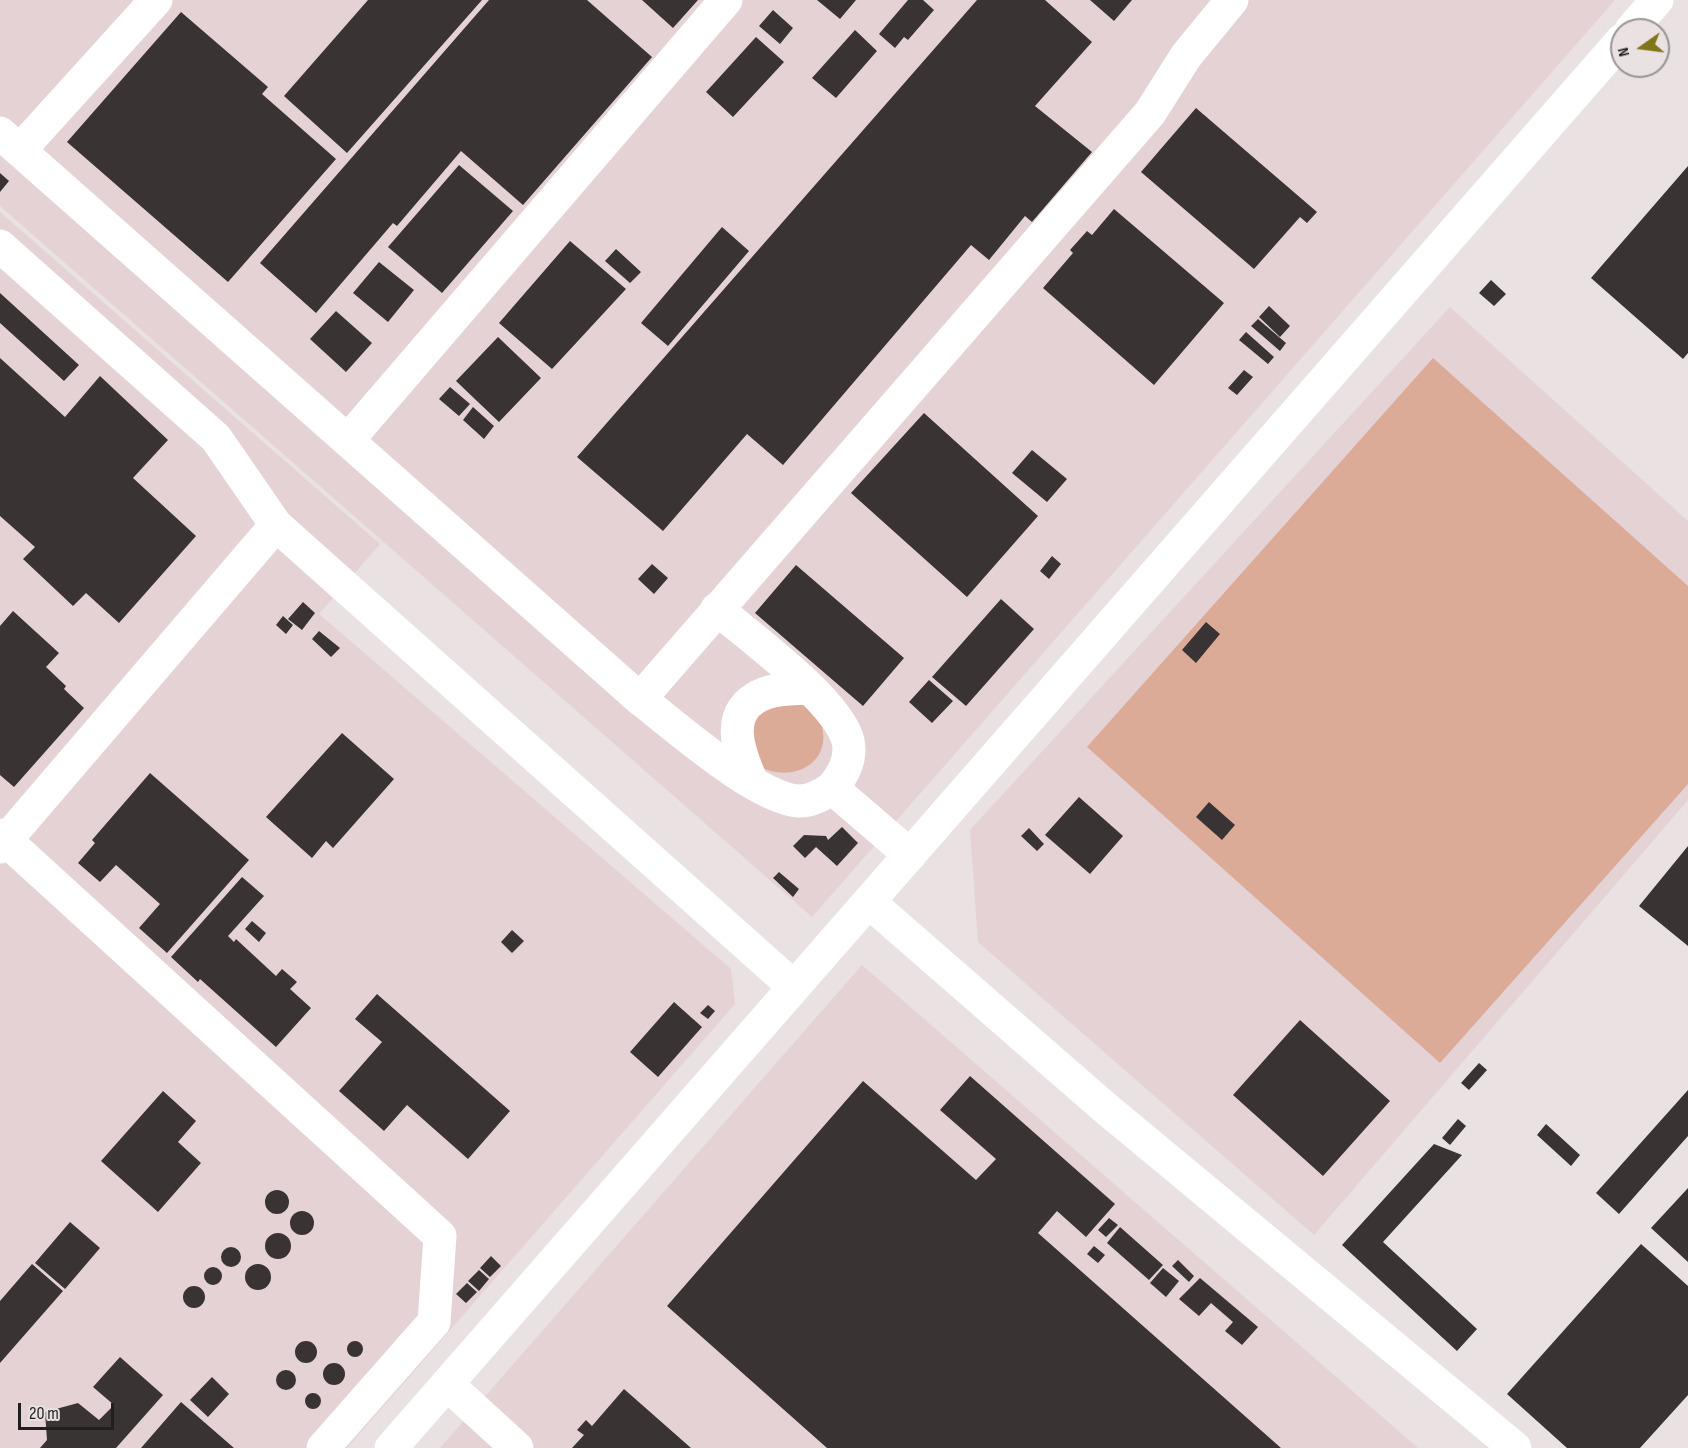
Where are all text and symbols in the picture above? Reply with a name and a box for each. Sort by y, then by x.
north arrow [1610,18,1670,78]
text: N [1614,46,1634,58]
scale bar [21,1391,117,1429]
text: 20 m [29,1403,59,1424]

